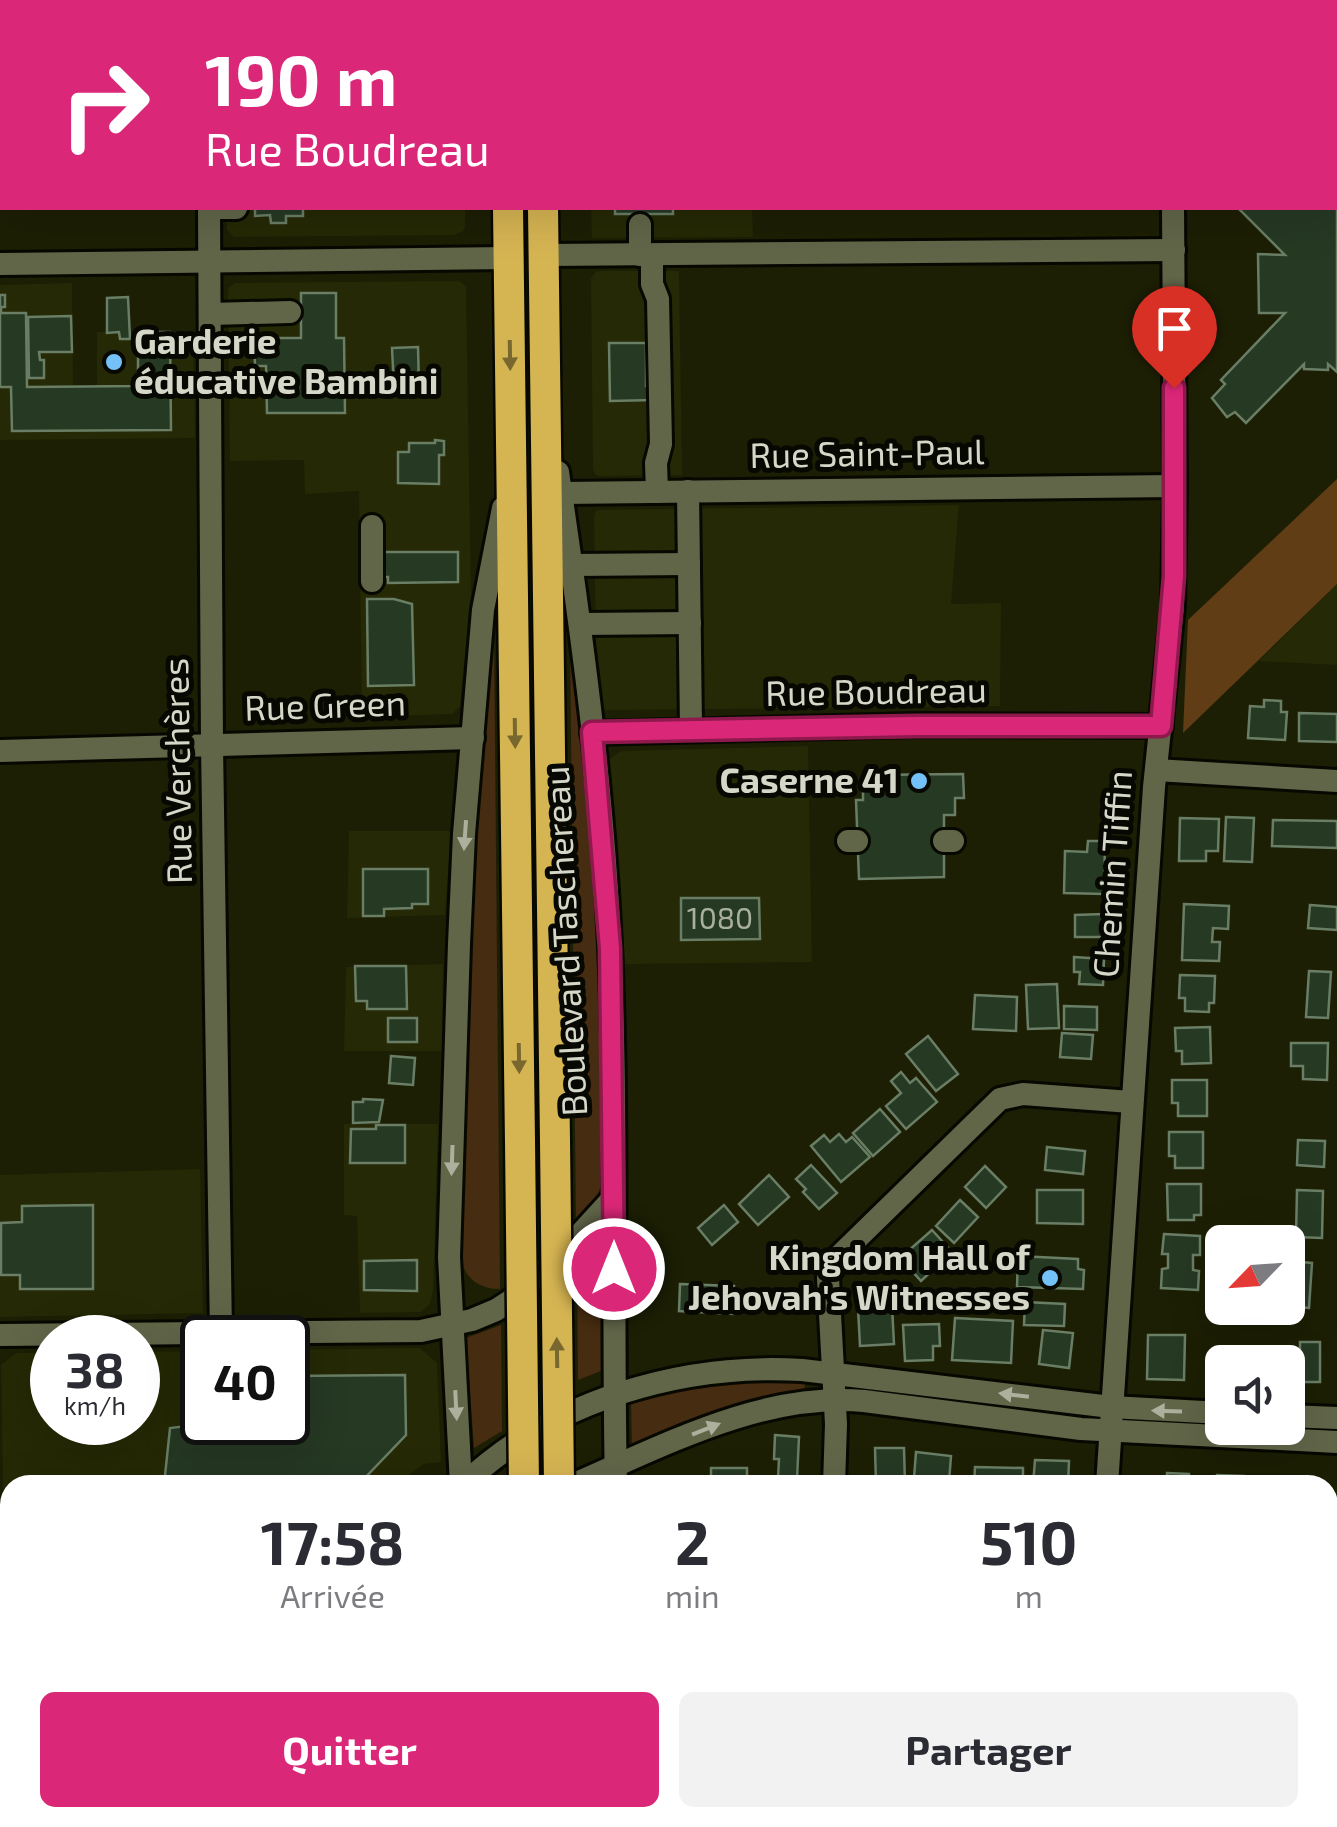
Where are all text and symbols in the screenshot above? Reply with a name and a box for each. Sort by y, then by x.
text: 190 m [205,36,398,120]
icon: right [40,40,170,170]
text: Rue Boudreau [205,121,490,175]
pin [1132,286,1217,389]
icon: arrive [1147,301,1202,356]
place label: Garderie éducative Bambini [134,319,438,401]
one-way arrow [502,340,518,372]
marker: Garderie éducative Bambini [103,351,125,373]
street label: Rue Saint-Paul [749,429,985,475]
street label: Rue Verchères [153,658,199,884]
street label: Rue Boudreau [765,667,987,713]
street label: Rue Green [243,680,406,728]
one-way arrow [507,717,523,749]
place label: Caserne 41 [719,758,899,800]
street label: Boulevard Taschereau [534,765,594,1117]
street label: Chemin Tiffin [1083,769,1139,979]
marker: Caserne 41 [908,770,930,792]
one-way arrow [456,820,472,851]
house number: 1080 [687,899,753,935]
one-way arrow [511,1042,527,1074]
one-way arrow [443,1144,459,1176]
position arrow [562,1217,666,1321]
north arrow [1205,1225,1305,1325]
map controls [1205,1225,1305,1445]
place label: Kingdom Hall of Jehovah's Witnesses [688,1235,1031,1317]
marker: Kingdom Hall of Jehovah's Witnesses [1039,1267,1061,1289]
speed limit sign: 40 [180,1315,310,1445]
one-way arrow [549,1336,565,1368]
text: 38 [65,1338,125,1398]
button: sound [1205,1345,1305,1445]
one-way arrow [998,1387,1030,1403]
text: km/h [64,1390,126,1420]
one-way arrow [448,1390,464,1422]
one-way arrow [1150,1402,1182,1418]
one-way arrow [691,1421,721,1437]
text: 17:58 [261,1505,404,1577]
text: 2 [675,1505,710,1577]
text: 510 [980,1505,1077,1577]
text: Arrivée [280,1576,385,1614]
text: min [665,1576,720,1614]
text: m [1015,1576,1043,1614]
button: Quitter [40,1692,659,1807]
button: Partager [679,1692,1298,1807]

